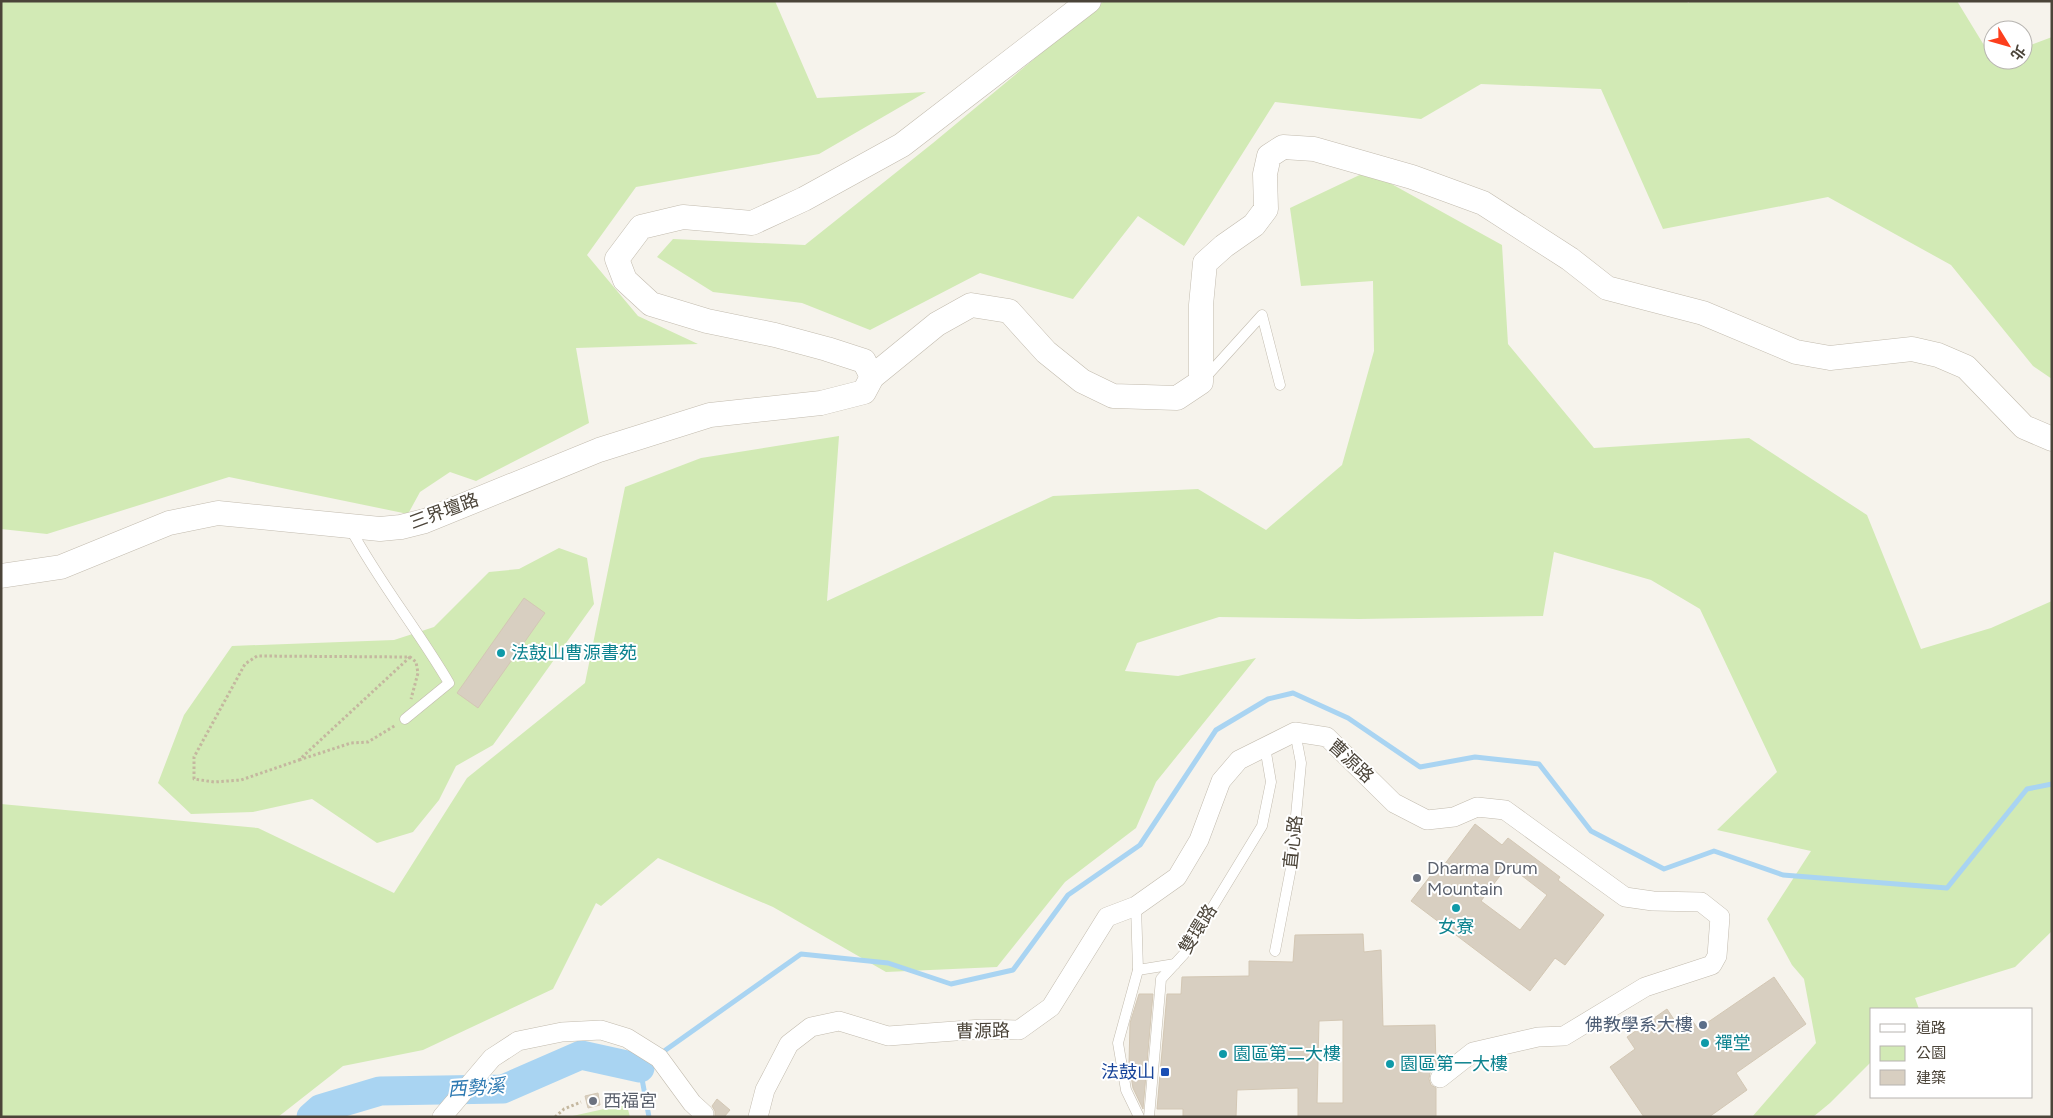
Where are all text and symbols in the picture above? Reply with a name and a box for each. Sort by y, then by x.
north arrow [1983,20,2033,70]
text: 北 [2007,42,2029,63]
street label: 三界壇路 [406,488,482,534]
place label: 法鼓山曹源書苑 [511,642,637,664]
marker: 法鼓山曹源書苑 [495,647,507,659]
street label: 曹源路 [1324,735,1378,787]
street label: 直心路 [1279,814,1307,870]
place label: Dharma Drum Mountain [1427,857,1537,900]
marker: Dharma Drum Mountain [1411,872,1423,884]
street label: 雙環路 [1174,900,1222,958]
marker: 女寮 [1450,902,1462,914]
place label: 女寮 [1438,916,1474,938]
legend [1870,1008,2033,1098]
place label: 佛教學系大樓 [1585,1014,1693,1036]
marker: 佛教學系大樓 [1697,1019,1709,1031]
text: 道路 [1916,1019,1946,1037]
street label: 曹源路 [956,1020,1010,1042]
place label: 禪堂 [1715,1032,1751,1054]
marker: 禪堂 [1699,1037,1711,1049]
place label: 園區第二大樓 [1233,1043,1341,1065]
text: 公園 [1916,1044,1946,1062]
marker: 園區第二大樓 [1217,1048,1229,1060]
place label: 園區第一大樓 [1400,1053,1508,1075]
marker: 園區第一大樓 [1384,1058,1396,1070]
place label: 法鼓山 [1101,1061,1155,1083]
marker: 法鼓山 [1159,1066,1171,1078]
text: 建築 [1916,1069,1946,1087]
water label: 西勢溪 [447,1074,508,1101]
place label: 西福宮 [603,1090,657,1112]
marker: 西福宮 [587,1095,599,1107]

